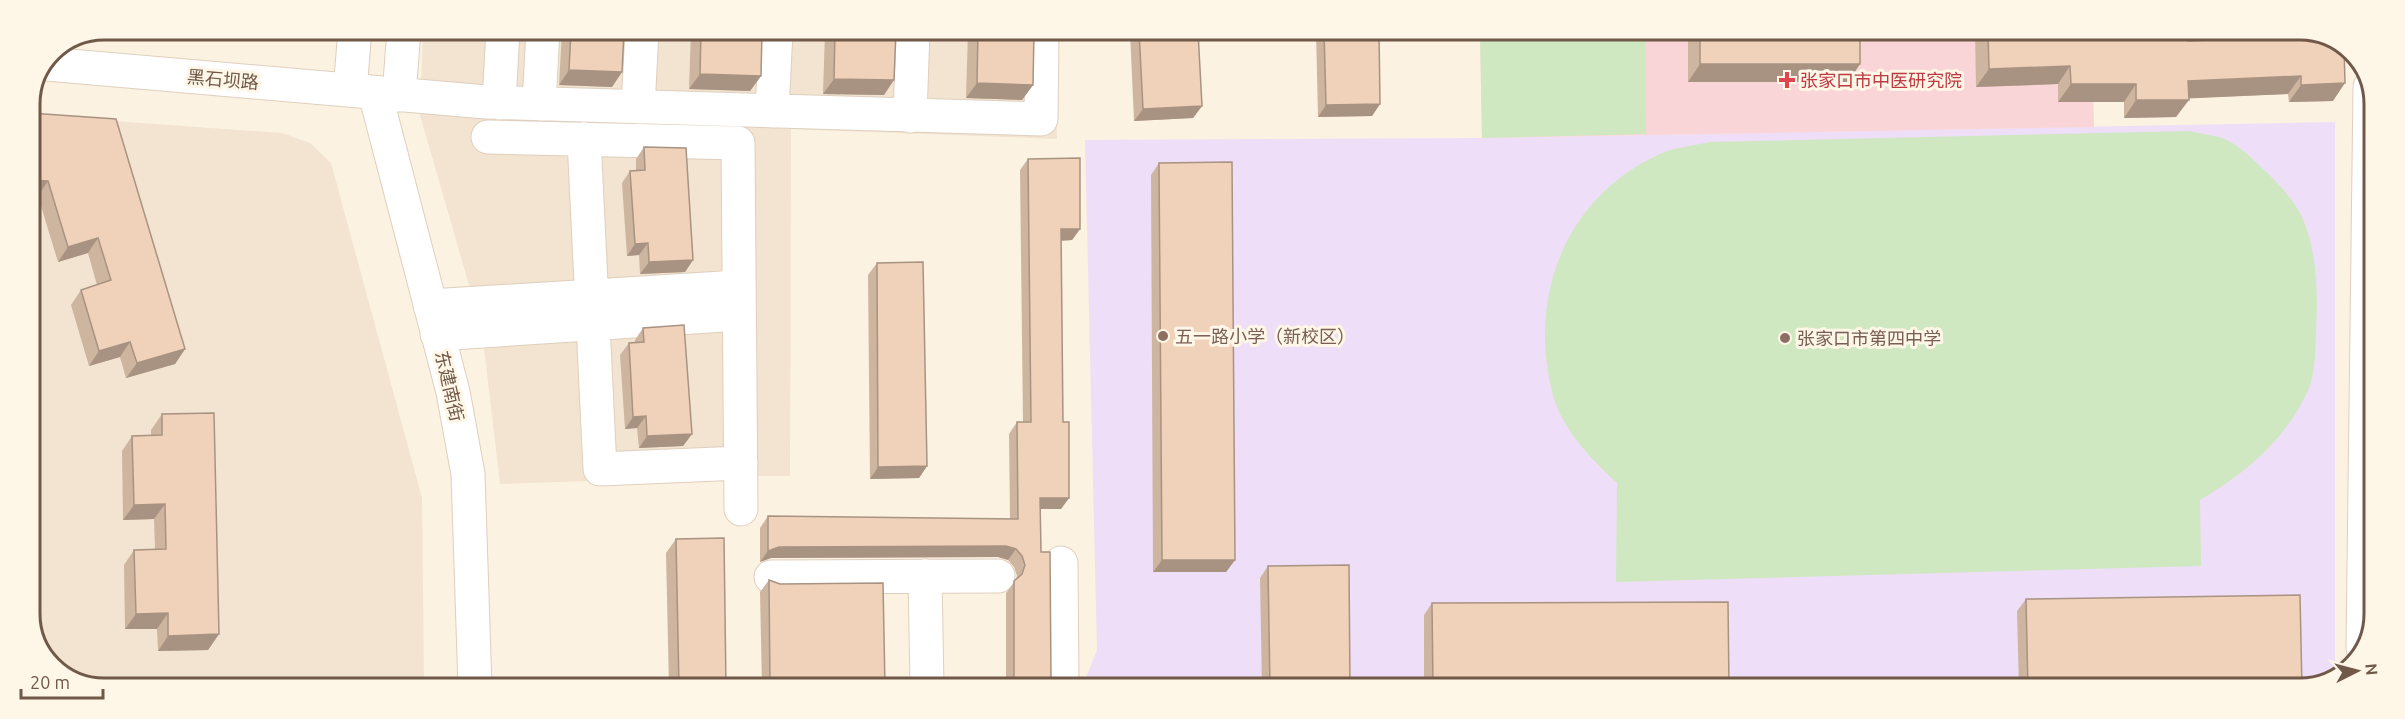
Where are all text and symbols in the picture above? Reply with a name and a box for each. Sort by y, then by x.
street label: 黑石坝路 [186,66,260,92]
place label: 张家口市中医研究院 [1800,70,1962,90]
marker: 张家口市中医研究院 [1778,71,1796,89]
place label: 五一路小学（新校区） [1175,326,1355,346]
place label: 张家口市第四中学 [1797,328,1941,348]
marker: 五一路小学（新校区） [1156,329,1170,343]
marker: 张家口市第四中学 [1778,331,1792,345]
street label: 东建南街 [432,349,468,423]
north arrow [2327,641,2387,701]
scale bar [21,662,104,700]
text: N [2362,663,2381,676]
text: 20 m [30,672,70,692]

